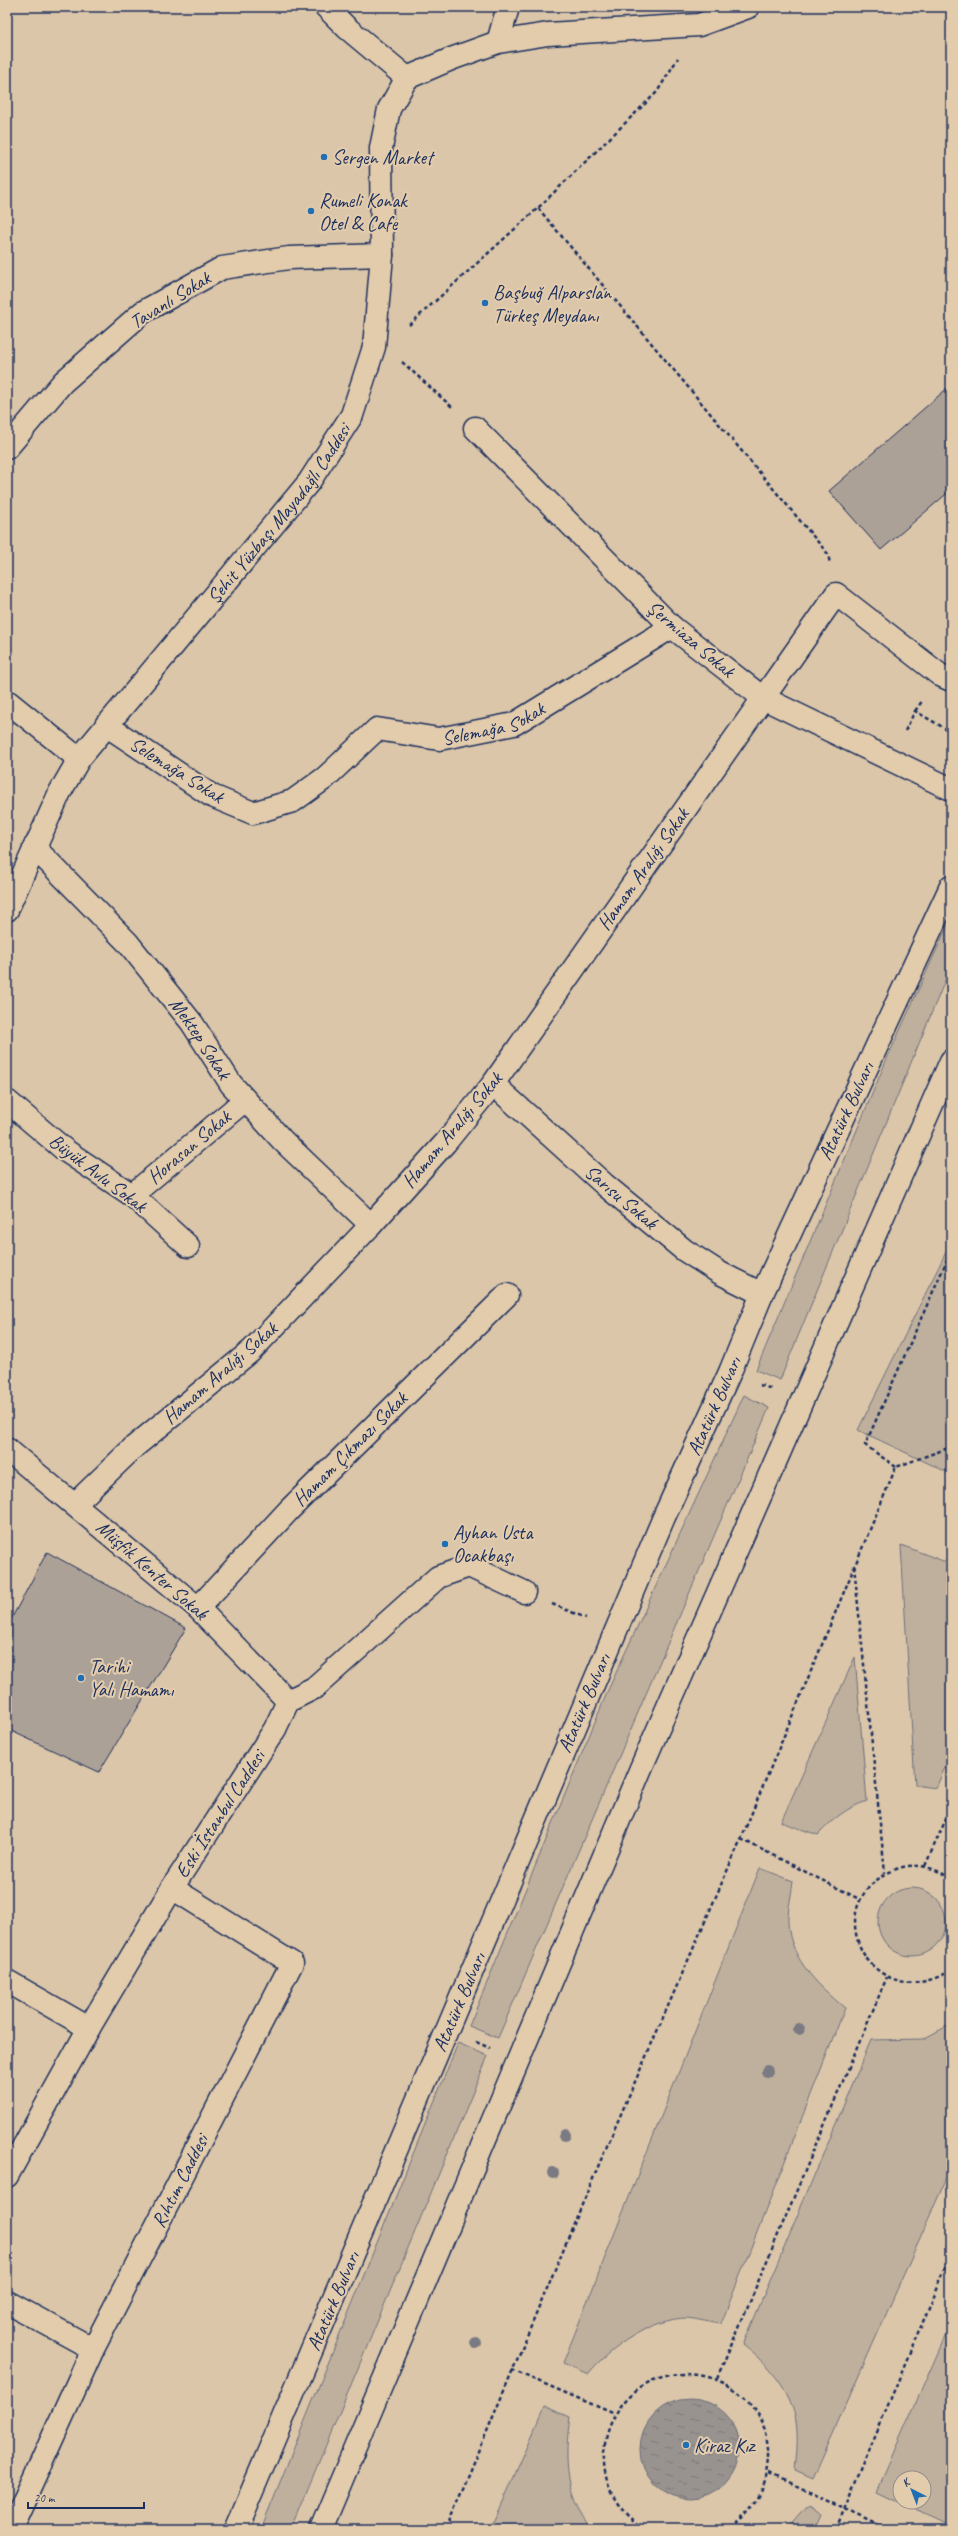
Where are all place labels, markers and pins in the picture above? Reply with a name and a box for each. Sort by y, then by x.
place label: Sergen Market [332,145,436,170]
marker: Sergen Market [319,152,329,162]
place label: Rumeli Konak Otel & Cafe [319,188,408,236]
marker: Rumeli Konak Otel & Cafe [306,206,316,216]
place label: Başbuğ Alparslan Türkeş Meydanı [493,280,612,328]
marker: Başbuğ Alparslan Türkeş Meydanı [480,298,490,308]
place label: Ayhan Usta Ocakbaşı [453,1520,534,1568]
marker: Ayhan Usta Ocakbaşı [440,1539,450,1549]
place label: Tarihi Yalı Hamamı [89,1654,175,1702]
marker: Tarihi Yalı Hamamı [76,1673,86,1683]
place label: Kiraz Kız [694,2433,757,2458]
marker: Kiraz Kız [681,2440,691,2450]

